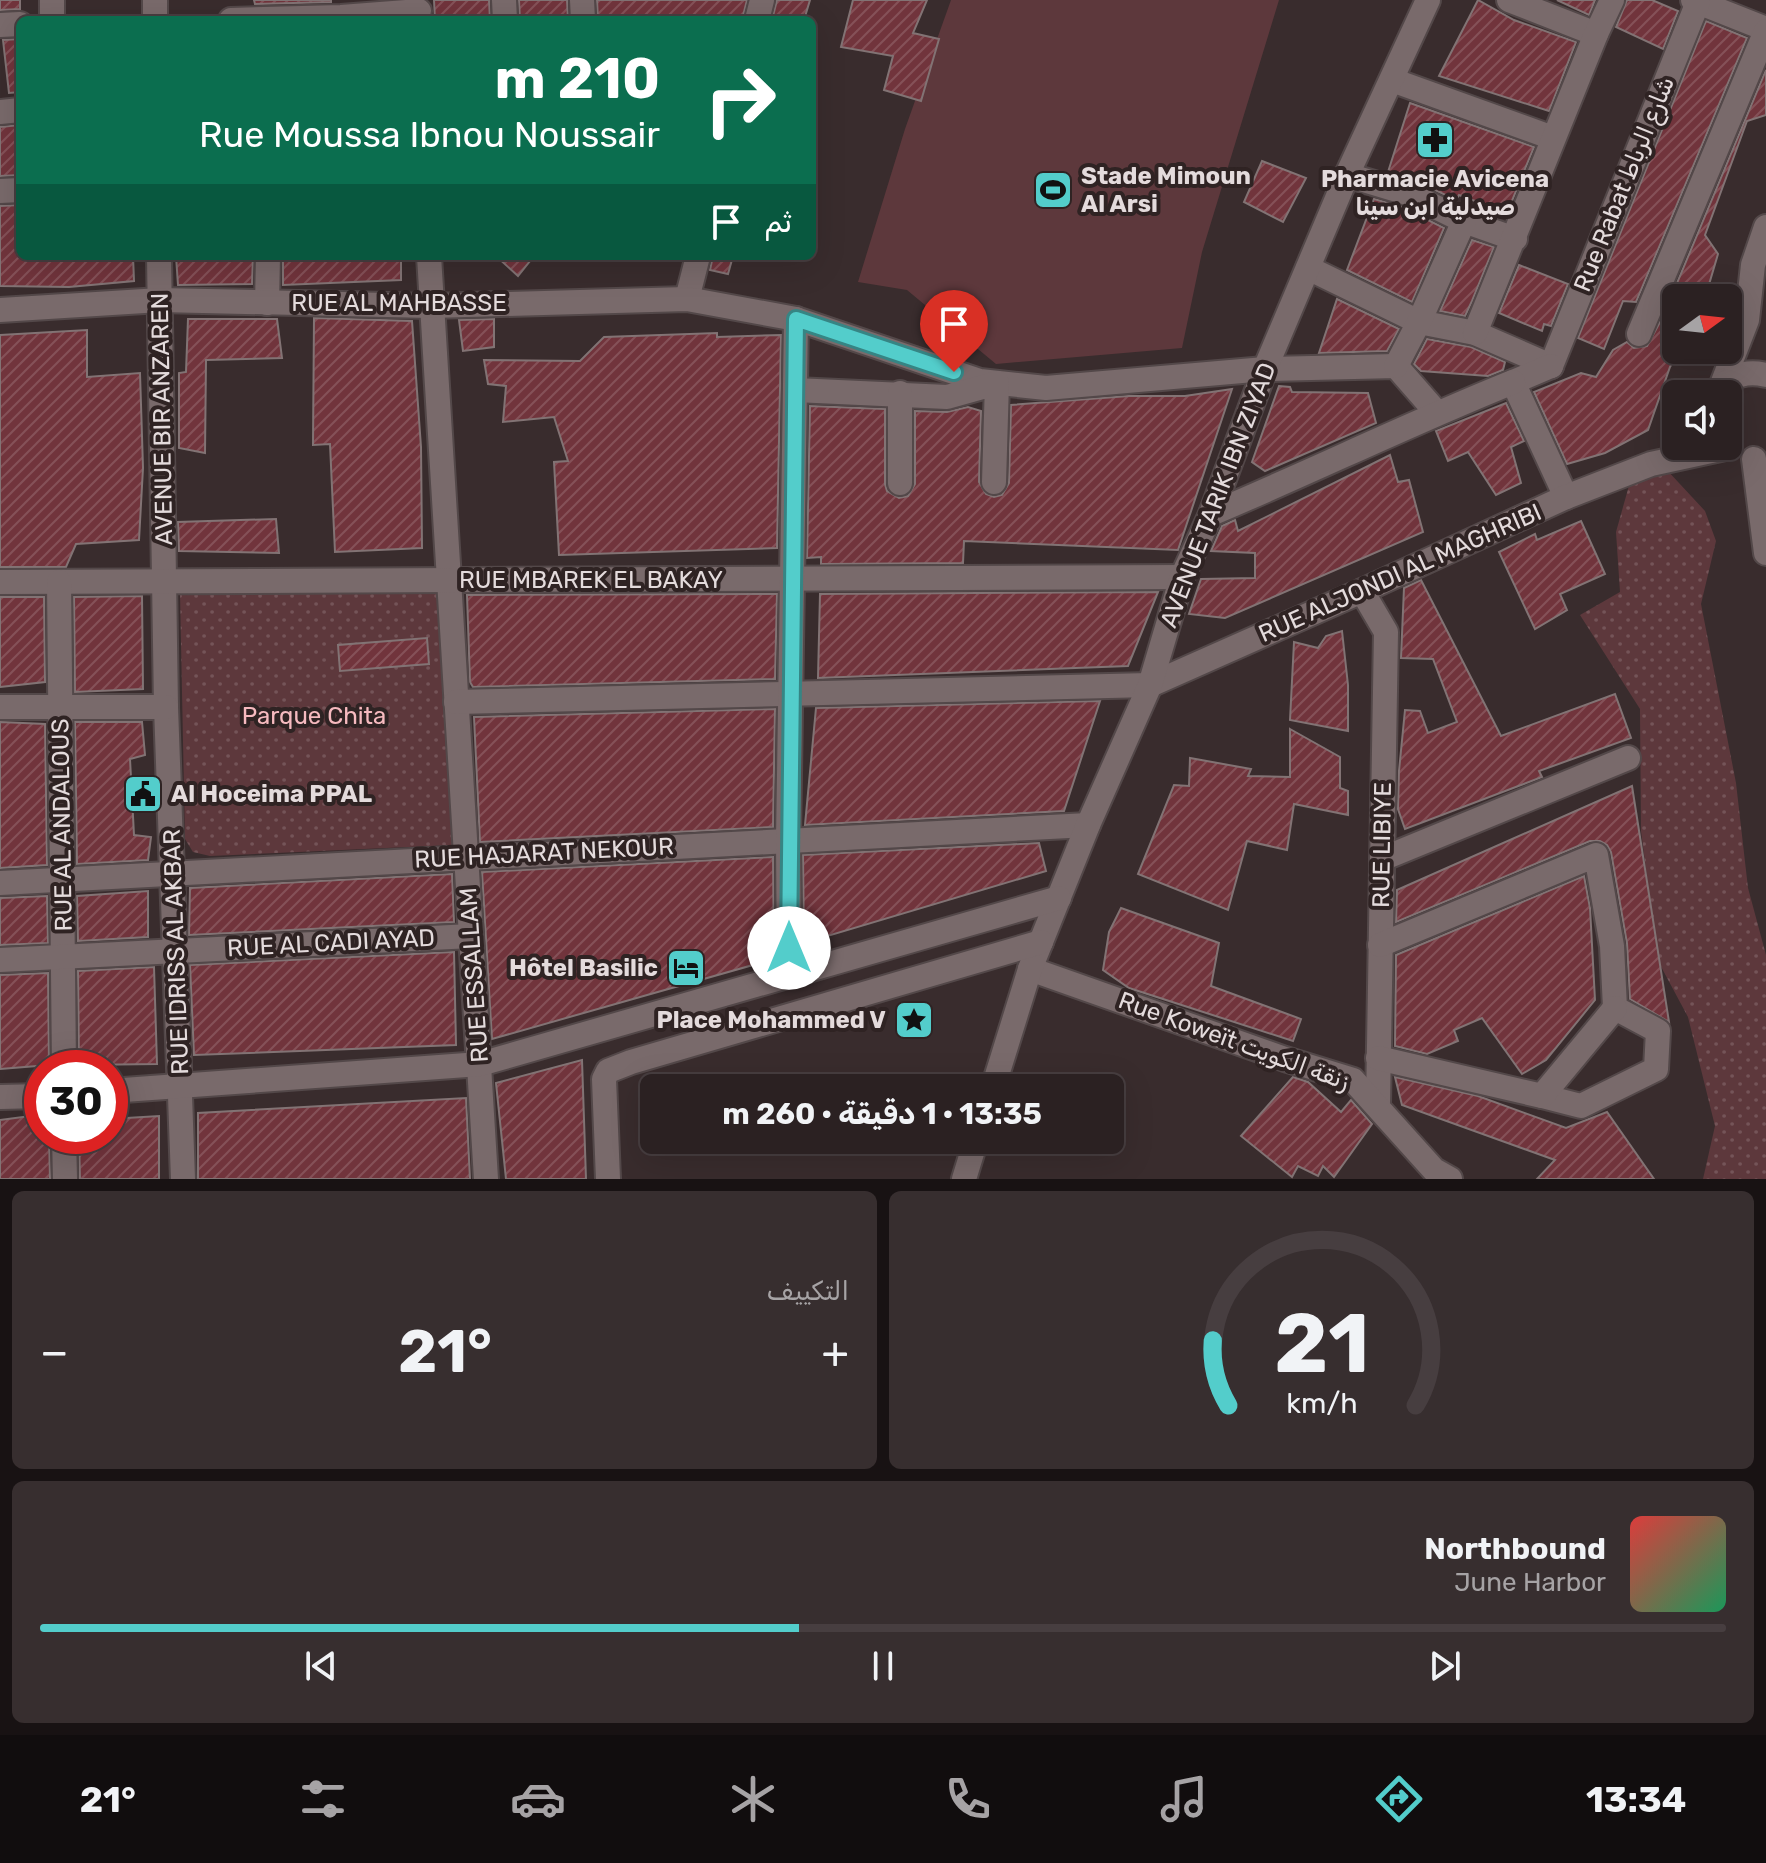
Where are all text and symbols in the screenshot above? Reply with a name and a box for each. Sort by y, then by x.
text: 210 m [494,46,660,112]
icon: right [688,48,792,152]
street label: Rue Rabat شارع الرباط [1568,72,1682,296]
text: Rue Moussa Ibnou Noussair [199,113,660,156]
pharmacy icon: Pharmacie Avicena صيدلية ابن سينا [1414,119,1456,161]
place label: Stade Mimoun Al Arsi [1081,162,1251,218]
place label: Pharmacie Avicena صيدلية ابن سينا [1321,165,1549,221]
sports icon: Stade Mimoun Al Arsi [1032,169,1074,211]
icon: arrive [704,200,748,244]
text: ثم [764,204,792,240]
north arrow [1662,284,1742,364]
map controls [1662,284,1742,460]
street label: RUE AL MAHBASSE [291,289,507,317]
pin [920,290,988,372]
street label: AVENUE BIR ANZAREN [146,292,178,546]
icon: arrive [932,302,976,346]
street label: AVENUE TARIK IBN ZIYAD [1154,359,1282,631]
button: sound [1662,380,1742,460]
street label: RUE ALJONDI AL MAGHRIBI [1254,498,1546,648]
street label: RUE MBAREK EL BAKAY [459,566,723,594]
park label: Parque Chita [242,702,386,730]
street label: RUE AL ANDALOUS [46,718,78,932]
public building icon: Al Hoceima PPAL [122,773,164,815]
place label: Al Hoceima PPAL [171,780,372,808]
street label: RUE LIBIYE [1367,782,1397,908]
street label: RUE IDRISS AL AKBAR [158,829,194,1075]
street label: RUE HAJARAT NEKOUR [414,832,674,874]
street label: RUE ESSALLAM [454,887,494,1063]
position arrow [747,906,831,990]
street label: RUE AL CADI AYAD [226,924,436,962]
hotel icon: Hôtel Basilic [665,947,707,989]
place label: Hôtel Basilic [509,954,658,982]
street label: Rue Koweït زنقة الكويت [1115,986,1353,1096]
place icon: Place Mohammed V [893,999,935,1041]
place label: Place Mohammed V [656,1006,886,1034]
speed limit sign: 30 [24,1050,128,1154]
text: 13:35 · 1 دقيقة · 260 m [722,1096,1042,1132]
text: التكييف [767,1276,849,1307]
text: 21 [1274,1294,1369,1393]
text: 21° [398,1316,492,1387]
text: − [40,1326,69,1378]
text: + [822,1326,849,1378]
text: km/h [1286,1386,1357,1420]
text: Northbound [1424,1531,1606,1567]
text: June Harbor [1454,1567,1606,1598]
icon: previous [299,1644,343,1688]
icon: pause [861,1644,905,1688]
icon: next [1423,1644,1467,1688]
icon: filters [295,1771,351,1827]
icon: car [510,1771,566,1827]
icon: climate [725,1771,781,1827]
icon: phone [940,1771,996,1827]
icon: music [1156,1771,1212,1827]
icon: directions [1371,1771,1427,1827]
text: 21° [80,1778,136,1821]
text: 13:34 [1586,1778,1686,1821]

